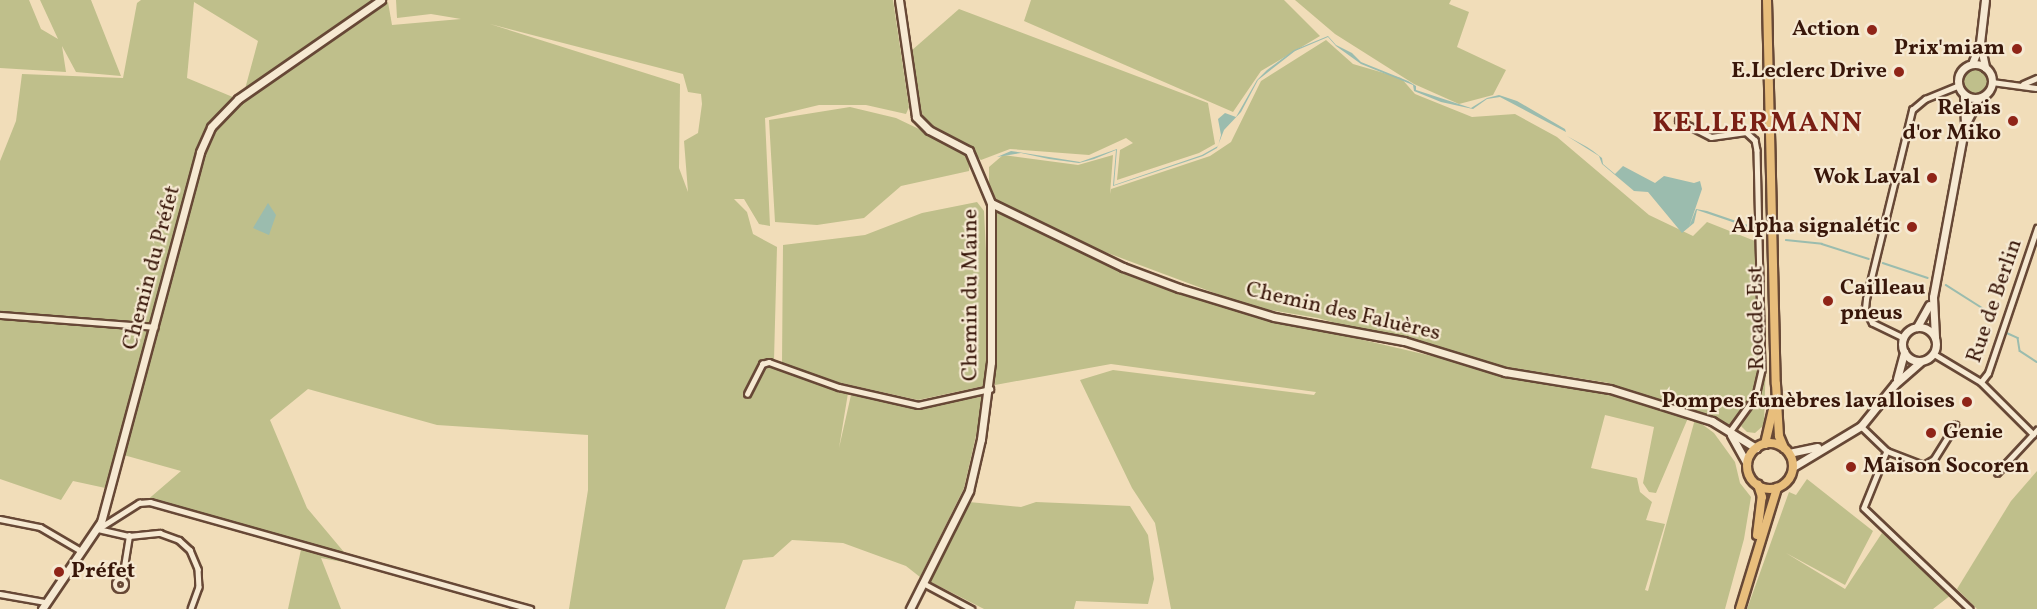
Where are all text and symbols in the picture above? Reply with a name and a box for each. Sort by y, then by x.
place label: Action [1792,17,1860,43]
marker: Action [1865,23,1879,37]
place label: Prix'miam [1894,36,2005,62]
marker: Prix'miam [2010,42,2024,56]
place label: E.Leclerc Drive [1731,59,1887,85]
marker: E.Leclerc Drive [1892,65,1906,79]
place label: Relais d'or Miko [1902,95,2001,146]
district label: KELLERMANN [1652,107,1864,141]
marker: Relais d'or Miko [2006,114,2020,128]
place label: Wok Laval [1814,165,1920,191]
marker: Wok Laval [1925,171,1939,185]
street label: Chemin du Préfet [117,183,187,353]
street label: Chemin du Maine [958,209,984,381]
place label: Alpha signalétic [1731,214,1900,240]
marker: Alpha signalétic [1905,220,1919,234]
street label: Rue de Berlin [1961,236,2029,366]
street label: Rocade Est [1743,265,1771,371]
place label: Cailleau pneus [1840,275,1925,326]
street label: Chemin des Faluères [1243,277,1443,347]
marker: Cailleau pneus [1821,294,1835,308]
place label: Pompes funèbres lavalloises [1662,389,1955,415]
marker: Pompes funèbres lavalloises [1960,395,1974,409]
place label: Genie [1943,420,2003,446]
marker: Genie [1924,426,1938,440]
place label: Maison Socoren [1863,454,2029,480]
marker: Maison Socoren [1844,460,1858,474]
place label: Préfet [71,559,135,585]
marker: Préfet [52,565,66,579]

